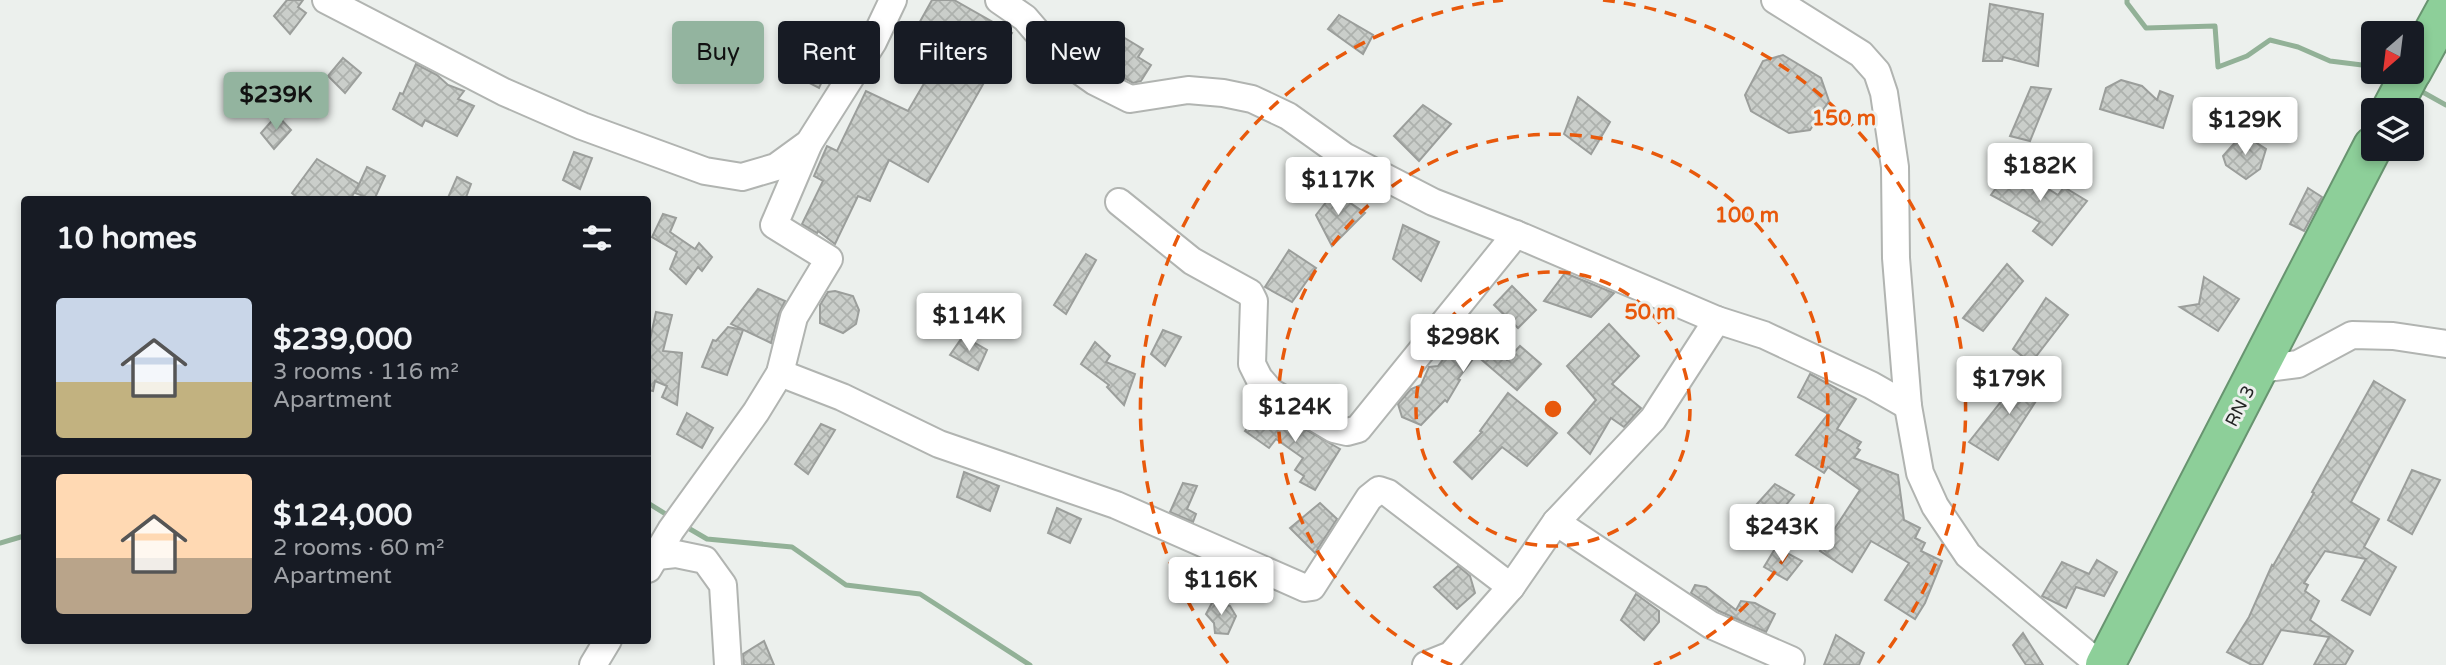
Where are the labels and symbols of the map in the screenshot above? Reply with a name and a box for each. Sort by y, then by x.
north arrow [2361,21,2424,84]
pin: $239K [227,72,325,132]
pin: $129K [2196,97,2294,157]
text: 150 m [1812,106,1876,131]
pin: $182K [1991,144,2089,203]
pin: $117K [1289,158,1387,217]
text: 100 m [1715,203,1779,228]
pin: $114K [920,294,1018,353]
text: 50 m [1624,300,1676,325]
pin: $298K [1414,314,1512,374]
pin: $179K [1960,356,2058,416]
street label: RN 3 [2220,382,2260,430]
pin: $124K [1246,384,1344,444]
centre of rings [1541,397,1565,421]
pin: $243K [1733,504,1831,564]
pin: $116K [1172,558,1270,617]

